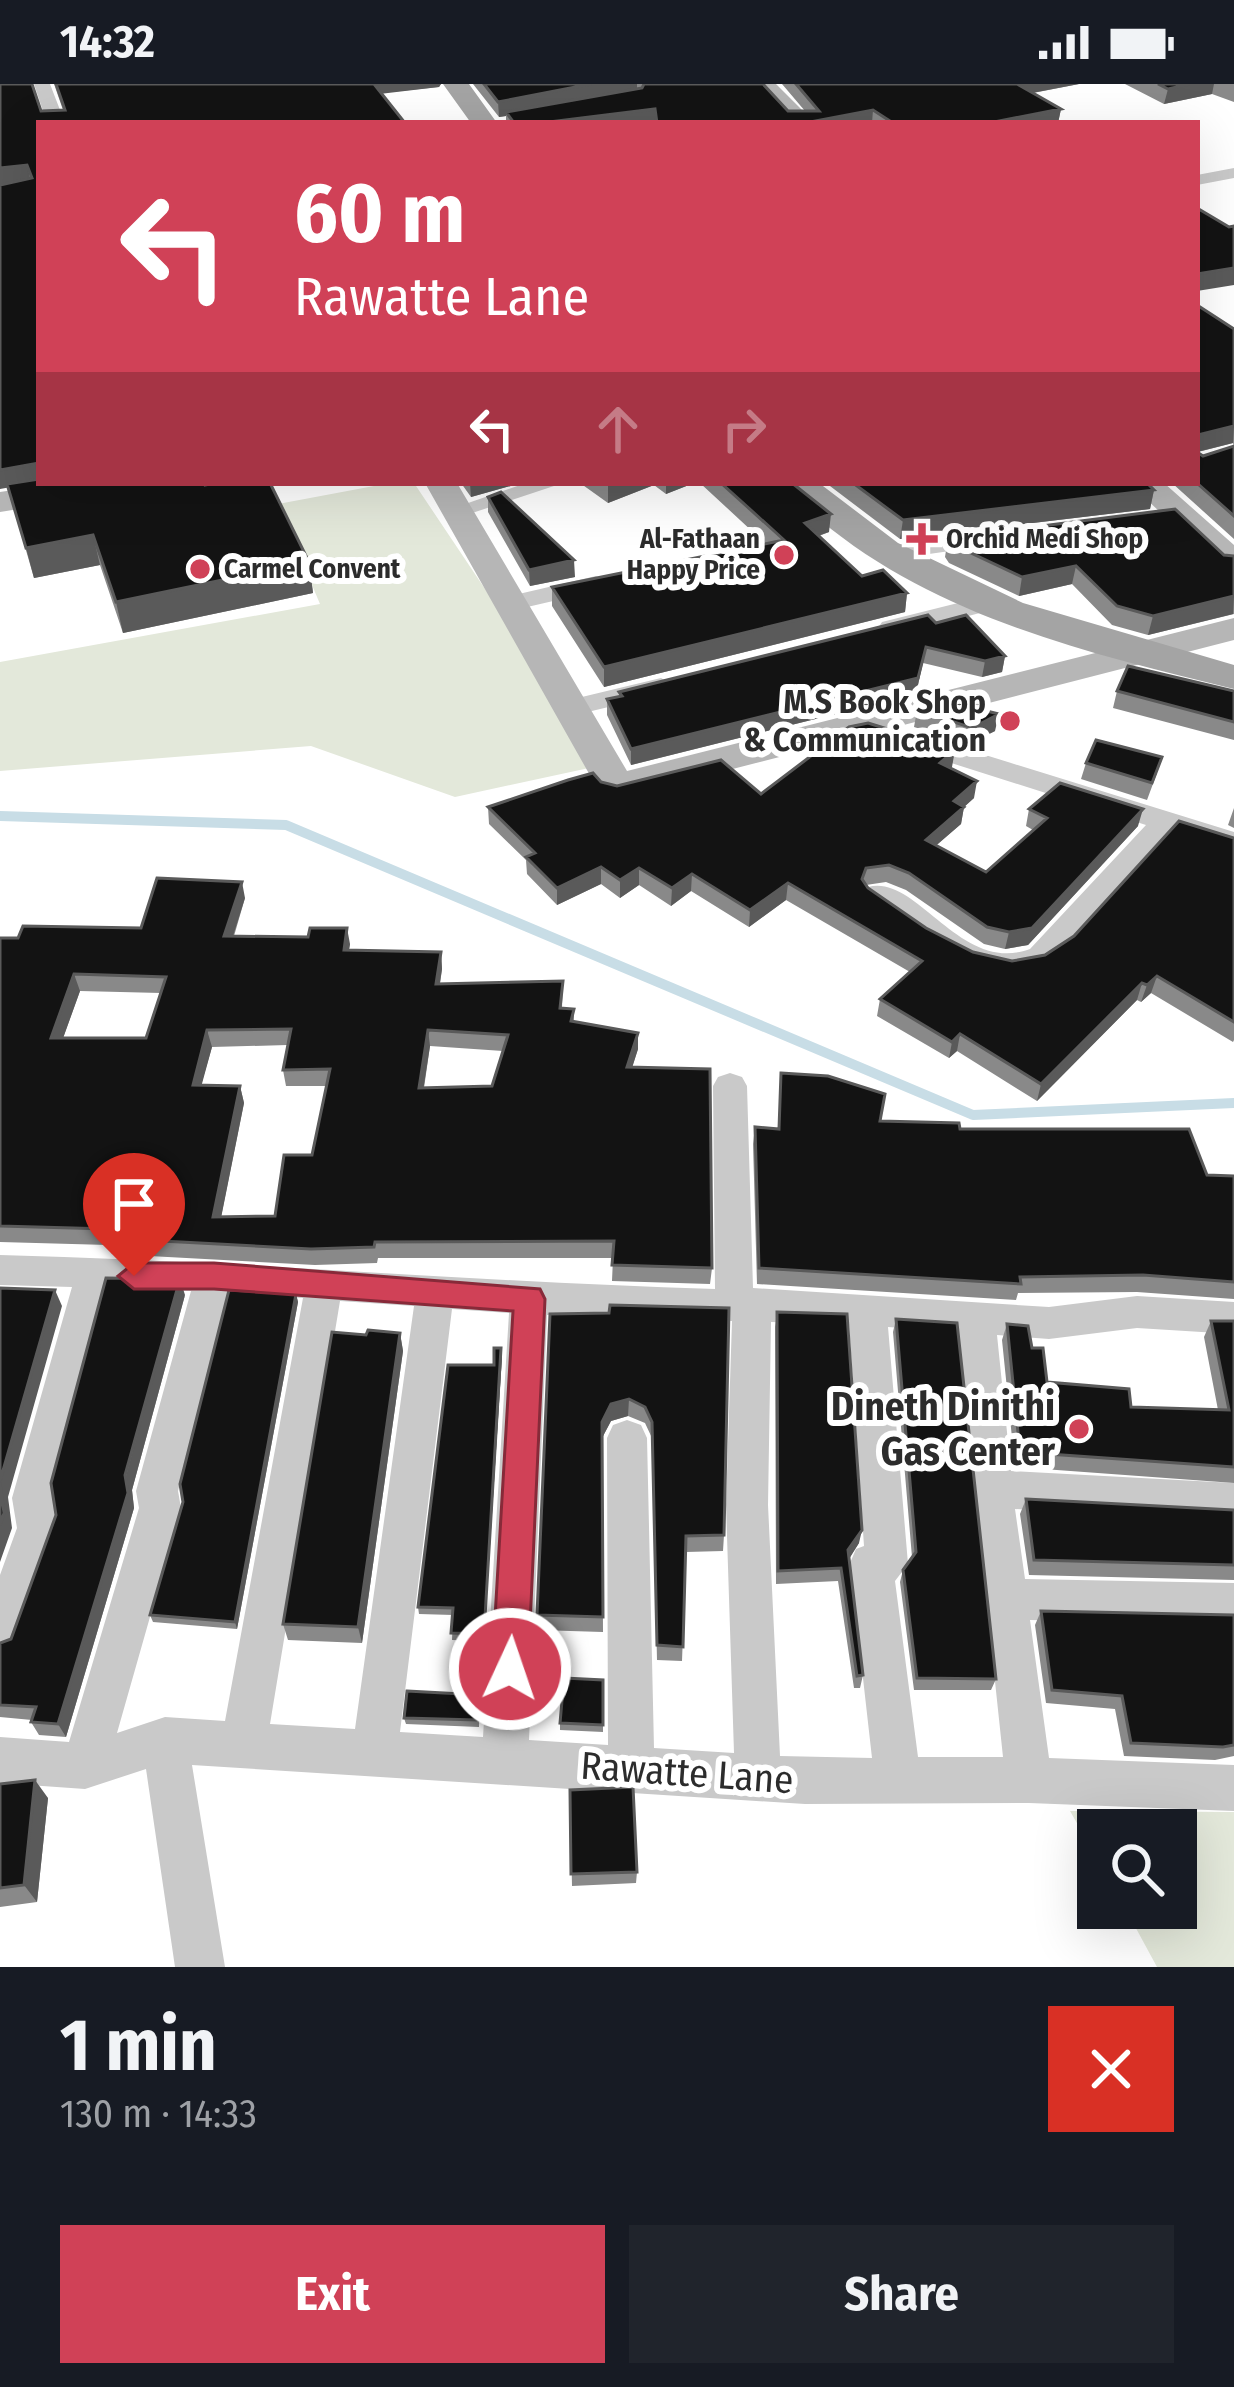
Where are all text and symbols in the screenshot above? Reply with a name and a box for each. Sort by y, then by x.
text: 14:32 [60,15,155,69]
text: 60 m [294,163,465,264]
icon: left [96,168,252,324]
text: Rawatte Lane [294,265,589,329]
icon: left [459,396,525,462]
icon: ahead [585,396,651,462]
icon: right [711,396,777,462]
place label: Al-Fathaan Happy Price [627,523,760,586]
place label: Orchid Medi Shop [946,523,1143,555]
marker: Orchid Medi Shop [909,526,935,552]
marker: Al-Fathaan Happy Price [771,542,797,568]
place label: Carmel Convent [224,553,401,585]
marker: Carmel Convent [187,556,213,582]
place label: M.S Book Shop & Communication [743,682,986,760]
marker: M.S Book Shop & Communication [997,708,1023,734]
pin [83,1153,185,1276]
icon: arrive [101,1171,167,1237]
place label: Dineth Dinithi Gas Center [831,1384,1056,1475]
marker: Dineth Dinithi Gas Center [1066,1416,1092,1442]
position arrow [447,1606,573,1732]
street label: Rawatte Lane [579,1743,795,1803]
map controls [1077,1809,1197,1929]
button: search [1077,1809,1197,1929]
text: 1 min [60,2003,217,2089]
button: close [1048,2006,1174,2132]
text: 130 m · 14:33 [60,2091,257,2137]
button: Exit [60,2225,605,2363]
button: Share [629,2225,1174,2363]

